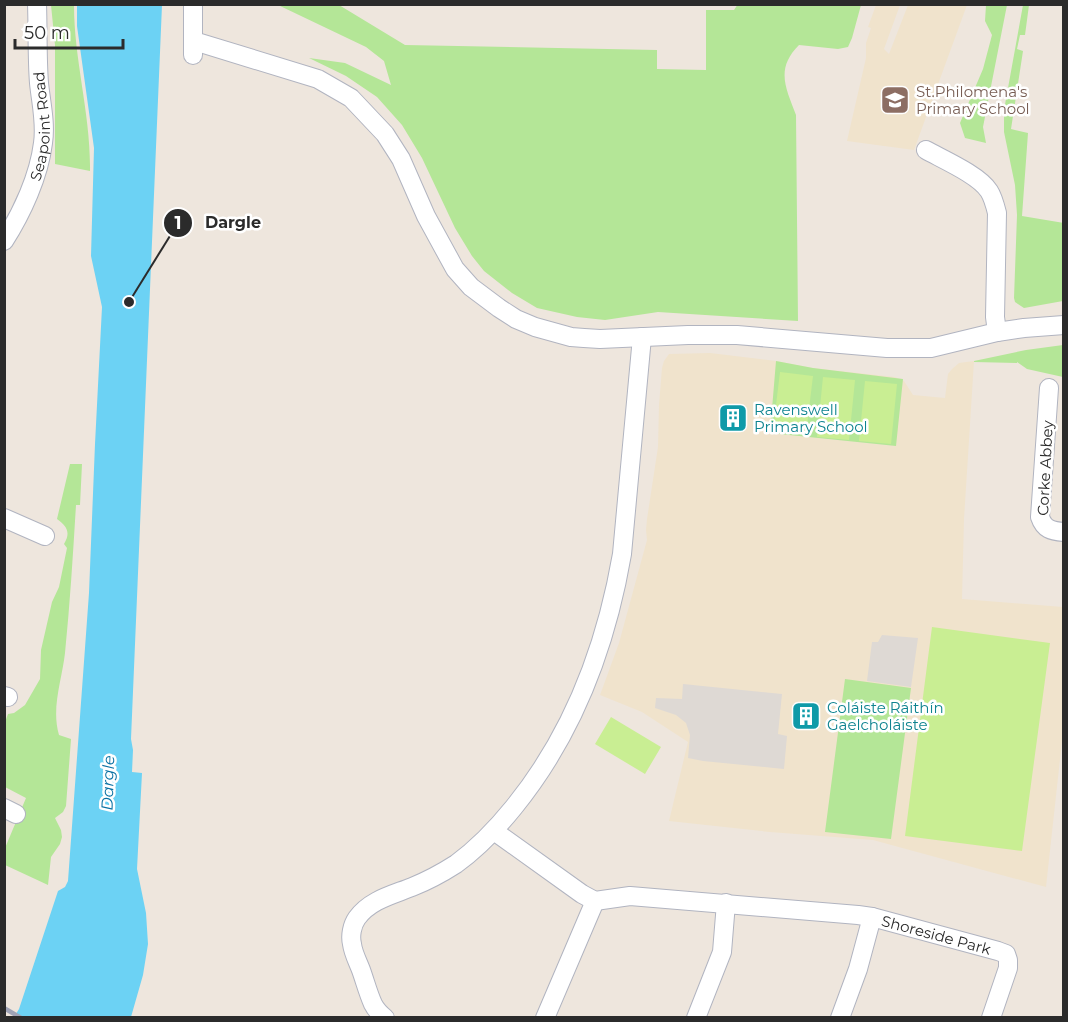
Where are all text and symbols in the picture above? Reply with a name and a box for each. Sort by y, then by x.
scale bar [15,12,123,50]
text: 50 m [24,22,70,44]
street label: Seapoint Road [25,71,54,183]
place label: St.Philomena's Primary School [916,82,1030,118]
school or university icon: St.Philomena's Primary School [879,84,911,116]
callout: Dargle [163,206,273,240]
text: 1 [174,212,182,234]
text: Dargle [205,213,261,232]
place label: Ravenswell Primary School [754,400,868,436]
building icon: Ravenswell Primary School [717,402,749,434]
street label: Corke Abbey [1033,419,1057,516]
place label: Coláiste Ráithín Gaelcholáiste [827,698,944,734]
building icon: Coláiste Ráithín Gaelcholáiste [790,700,822,732]
water label: Dargle [98,755,118,811]
street label: Shoreside Park [880,911,993,958]

